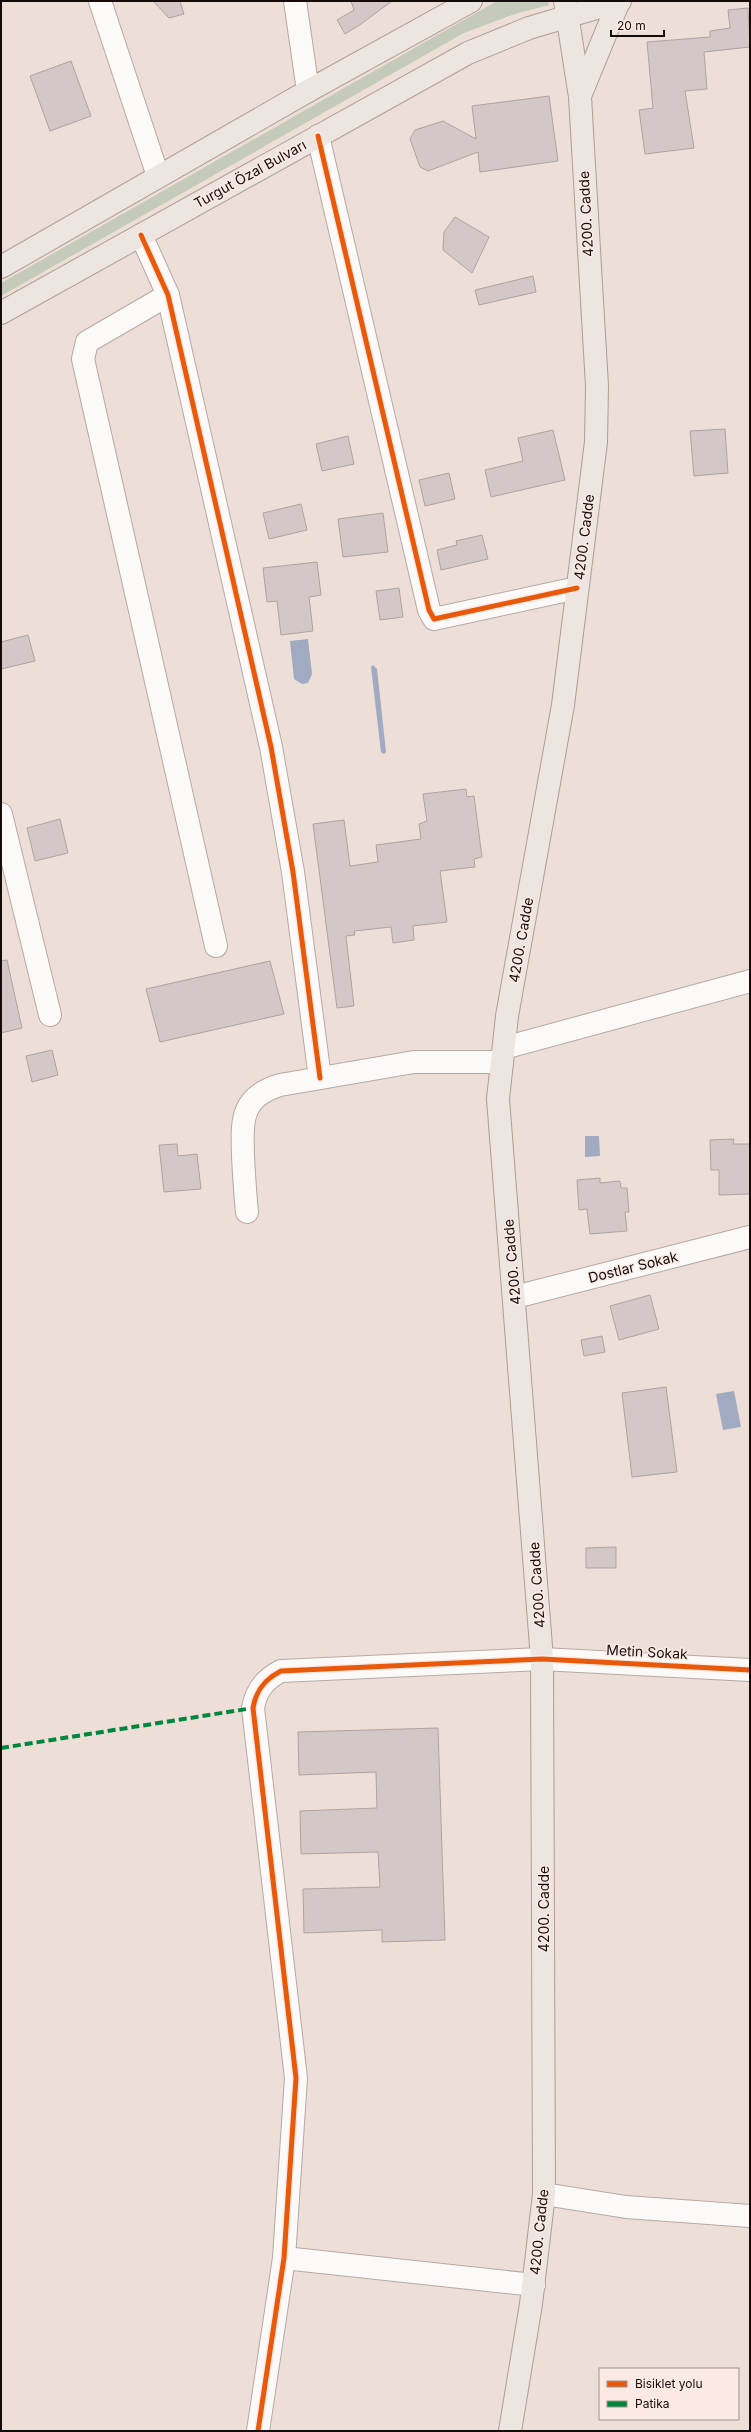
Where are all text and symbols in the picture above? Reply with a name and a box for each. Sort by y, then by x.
scale bar [611,12,664,38]
text: 20 m [617,18,646,33]
street label: Turgut Özal Bulvarı [191,136,309,211]
street label: 4200. Cadde [575,171,596,258]
street label: 4200. Cadde [570,493,597,581]
street label: 4200. Cadde [505,896,536,984]
street label: 4200. Cadde [499,1218,524,1306]
street label: Dostlar Sokak [586,1247,680,1286]
street label: 4200. Cadde [525,1541,548,1629]
street label: Metin Sokak [606,1641,689,1662]
street label: 4200. Cadde [535,1866,552,1952]
street label: 4200. Cadde [526,2188,551,2276]
legend [599,2368,739,2420]
text: Bisiklet yolu [635,2376,703,2391]
text: Patika [635,2396,670,2411]

